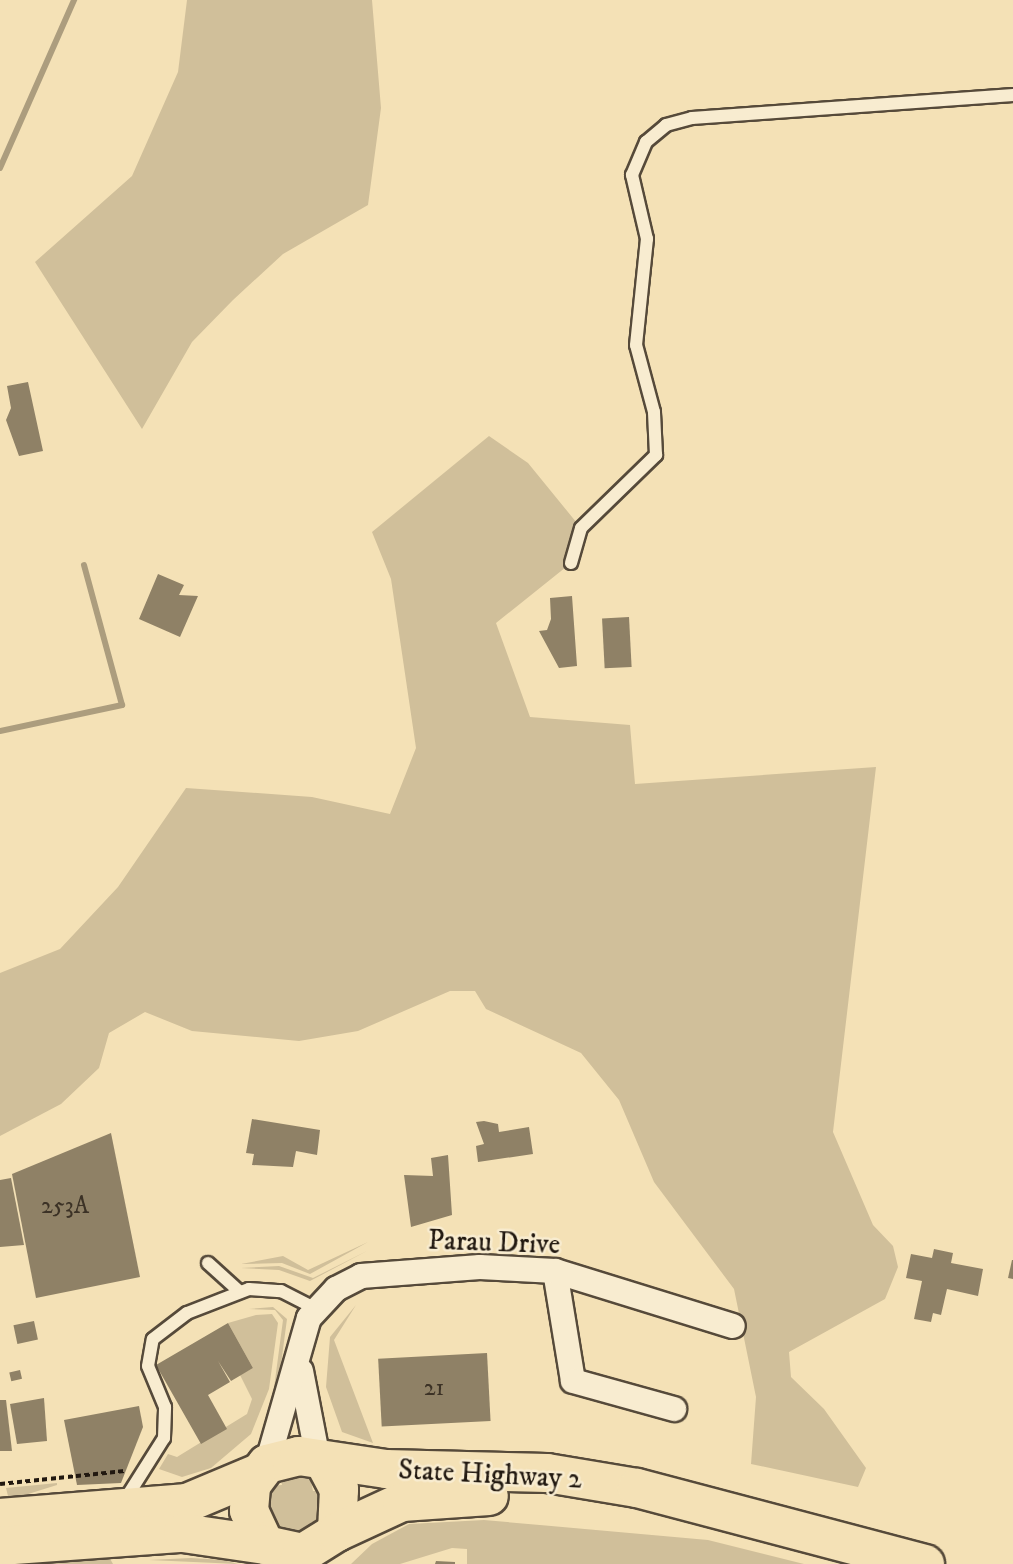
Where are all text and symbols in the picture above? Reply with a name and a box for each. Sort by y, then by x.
house number: 253A [41,1193,89,1221]
street label: Parau Drive [427,1224,561,1262]
house number: 21 [424,1375,444,1403]
street label: State Highway 2 [397,1453,583,1497]

